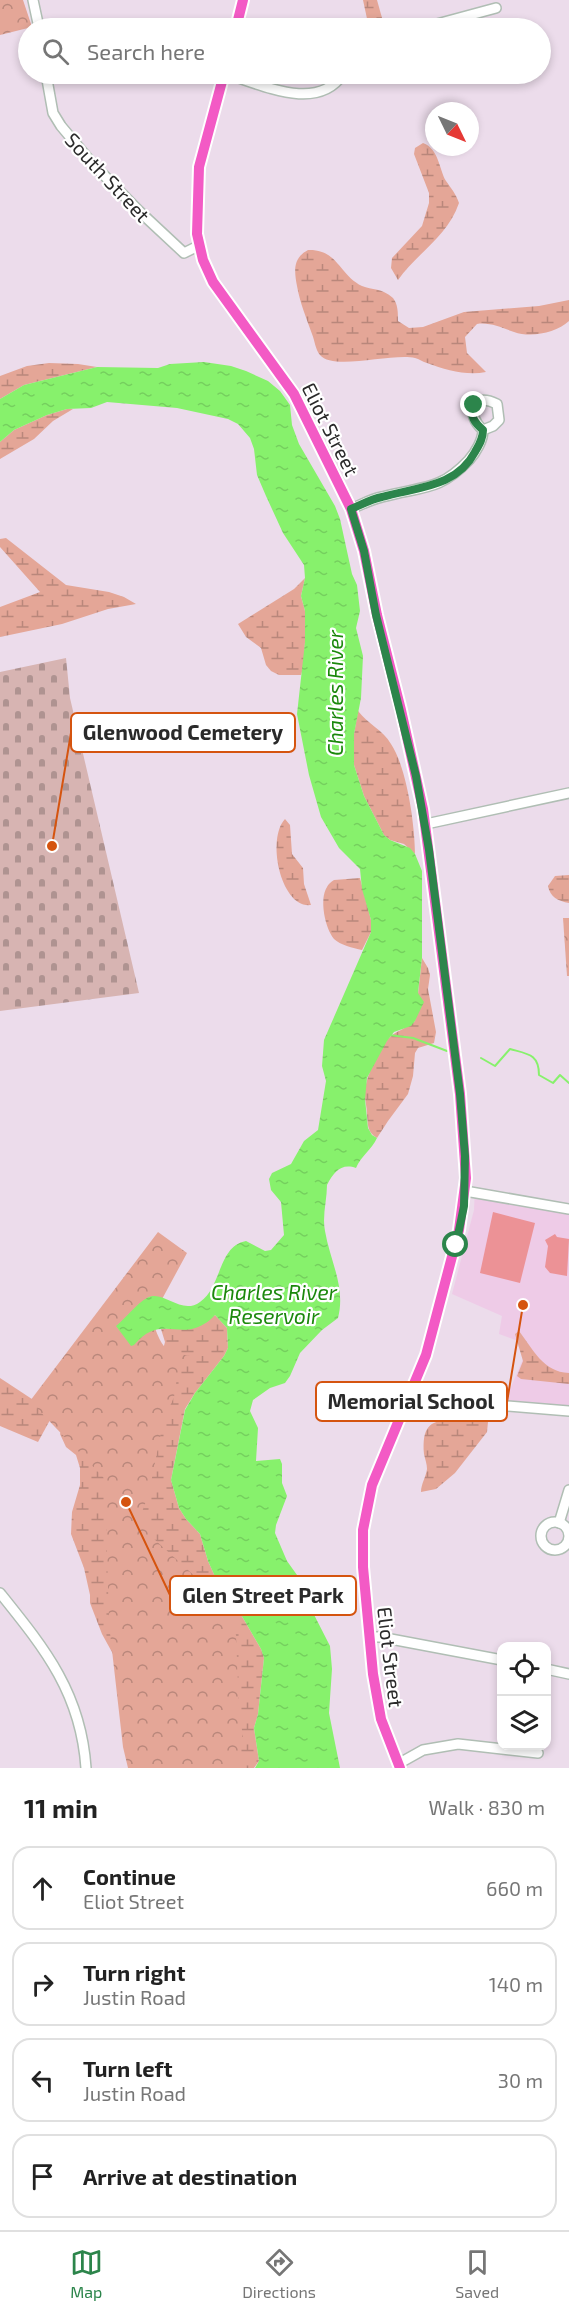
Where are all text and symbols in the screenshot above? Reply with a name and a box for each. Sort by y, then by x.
search box [18,18,551,84]
icon: search [39,35,72,68]
text: Search here [87,38,205,64]
north arrow [425,102,479,156]
street label: South Street [61,127,156,227]
street label: Eliot Street [297,379,365,480]
route end [460,391,486,417]
water label: Charles River [322,629,347,756]
callout: Glenwood Cemetery [71,713,295,752]
text: Glenwood Cemetery [83,719,283,745]
route start [442,1231,468,1257]
water label: Charles River Reservoir [211,1279,338,1328]
callout: Memorial School [316,1382,507,1421]
text: Memorial School [328,1388,495,1413]
callout: Glen Street Park [170,1576,356,1615]
text: Glen Street Park [182,1582,344,1607]
street label: Eliot Street [373,1605,409,1709]
map controls [497,1642,551,1750]
button: locate [497,1642,551,1696]
button: layers [497,1696,551,1750]
text: 11 min [24,1792,98,1823]
text: Walk · 830 m [428,1795,545,1819]
text: Continue [83,1863,176,1889]
icon: ahead [26,1872,59,1905]
text: 660 m [486,1876,543,1900]
text: Eliot Street [83,1889,184,1913]
text: Turn right [83,1959,185,1985]
icon: right [26,1968,59,2001]
text: 140 m [489,1972,543,1996]
text: Justin Road [83,1985,186,2009]
text: Turn left [83,2055,172,2081]
icon: left [26,2064,59,2097]
text: 30 m [498,2068,543,2092]
text: Justin Road [83,2081,186,2105]
icon: arrive [26,2160,59,2193]
text: Arrive at destination [83,2163,297,2189]
tab: Map [70,2246,103,2301]
tab: Directions [242,2246,316,2301]
tab: Saved [455,2246,499,2301]

